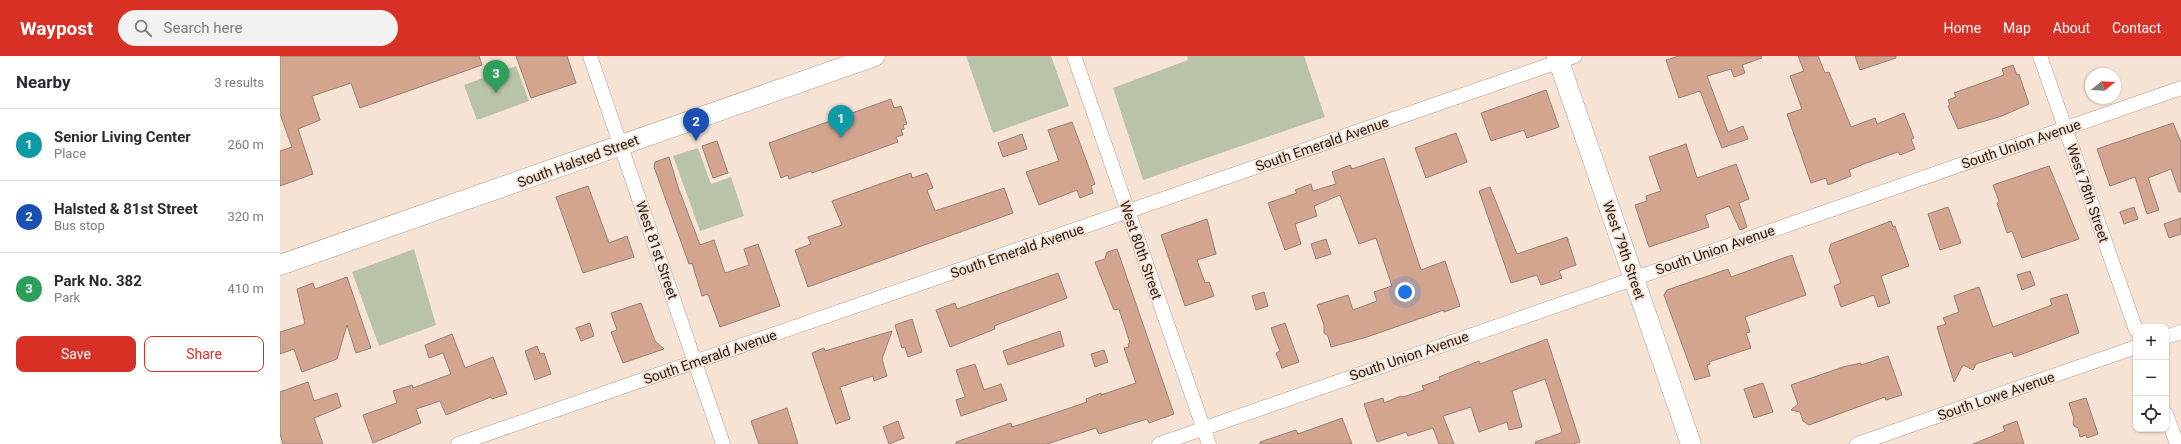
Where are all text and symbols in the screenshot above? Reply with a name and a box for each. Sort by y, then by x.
search box [118,10,398,46]
text: Waypost [20,17,94,40]
icon: search [132,17,154,39]
text: Search here [164,19,242,37]
text: Home [1943,20,1981,36]
text: Map [2003,20,2031,36]
text: About [2053,20,2090,36]
text: Contact [2112,20,2161,36]
pin: 3 [483,60,509,93]
north arrow [2085,68,2121,104]
text: Nearby [16,72,71,92]
text: 3 results [214,75,264,90]
pin: 1 [828,105,854,138]
pin: 2 [683,108,709,141]
street label: South Emerald Avenue [1253,114,1391,174]
street label: South Union Avenue [1959,116,2083,172]
text: Senior Living Center [54,128,191,146]
street label: South Halsted Street [515,131,641,190]
text: 1 [25,137,33,152]
text: 260 m [227,137,264,152]
street label: West 78th Street [2064,142,2113,245]
text: Place [54,146,86,161]
street label: West 81st Street [633,199,681,302]
street label: West 80th Street [1117,199,1166,302]
street label: West 79th Street [1600,199,1649,302]
text: Halsted & 81st Street [54,200,198,218]
text: 2 [25,209,33,224]
text: 320 m [227,209,264,224]
text: Bus stop [54,218,105,233]
street label: South Emerald Avenue [948,221,1086,281]
street label: South Union Avenue [1653,222,1777,278]
text: Park No. 382 [54,272,142,290]
text: 3 [25,281,33,296]
text: 410 m [227,281,264,296]
your location [1395,282,1415,302]
text: Park [54,290,80,305]
map controls [2133,324,2169,432]
button: + [2133,324,2169,360]
street label: South Emerald Avenue [641,327,779,387]
street label: South Union Avenue [1347,328,1471,384]
button: Save [16,336,136,372]
button: Share [144,336,264,372]
button: − [2133,360,2169,396]
street label: South Lowe Avenue [1935,368,2057,424]
button: locate [2133,396,2169,432]

